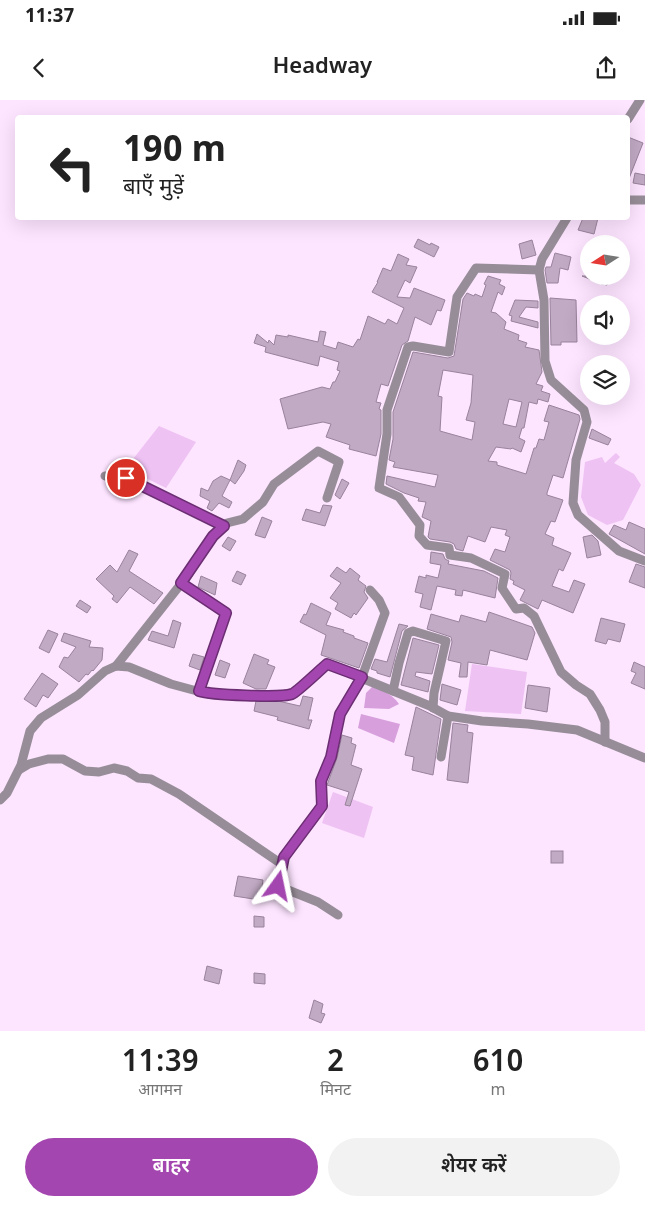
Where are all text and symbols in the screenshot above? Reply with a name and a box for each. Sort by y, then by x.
text: 11:37 [25,5,74,30]
text: Headway [273,53,372,82]
icon: back [25,54,53,82]
icon: share [592,54,620,82]
text: 190 m [123,130,226,175]
icon: left [40,135,105,200]
text: बाएँ मुड़ें [123,174,184,203]
north arrow [580,235,630,285]
map controls [580,235,630,405]
button: sound [580,295,630,345]
button: layers [580,355,630,405]
pin [105,457,147,499]
icon: arrive [112,464,140,492]
position arrow [251,859,303,911]
text: 11:39 [122,1044,199,1083]
text: 2 [327,1044,344,1083]
text: 610 [473,1044,523,1083]
text: आगमन [138,1081,182,1102]
text: मिनट [320,1081,351,1102]
text: m [491,1081,505,1102]
button: बाहर [25,1138,318,1196]
button: शेयर करें [328,1138,620,1196]

